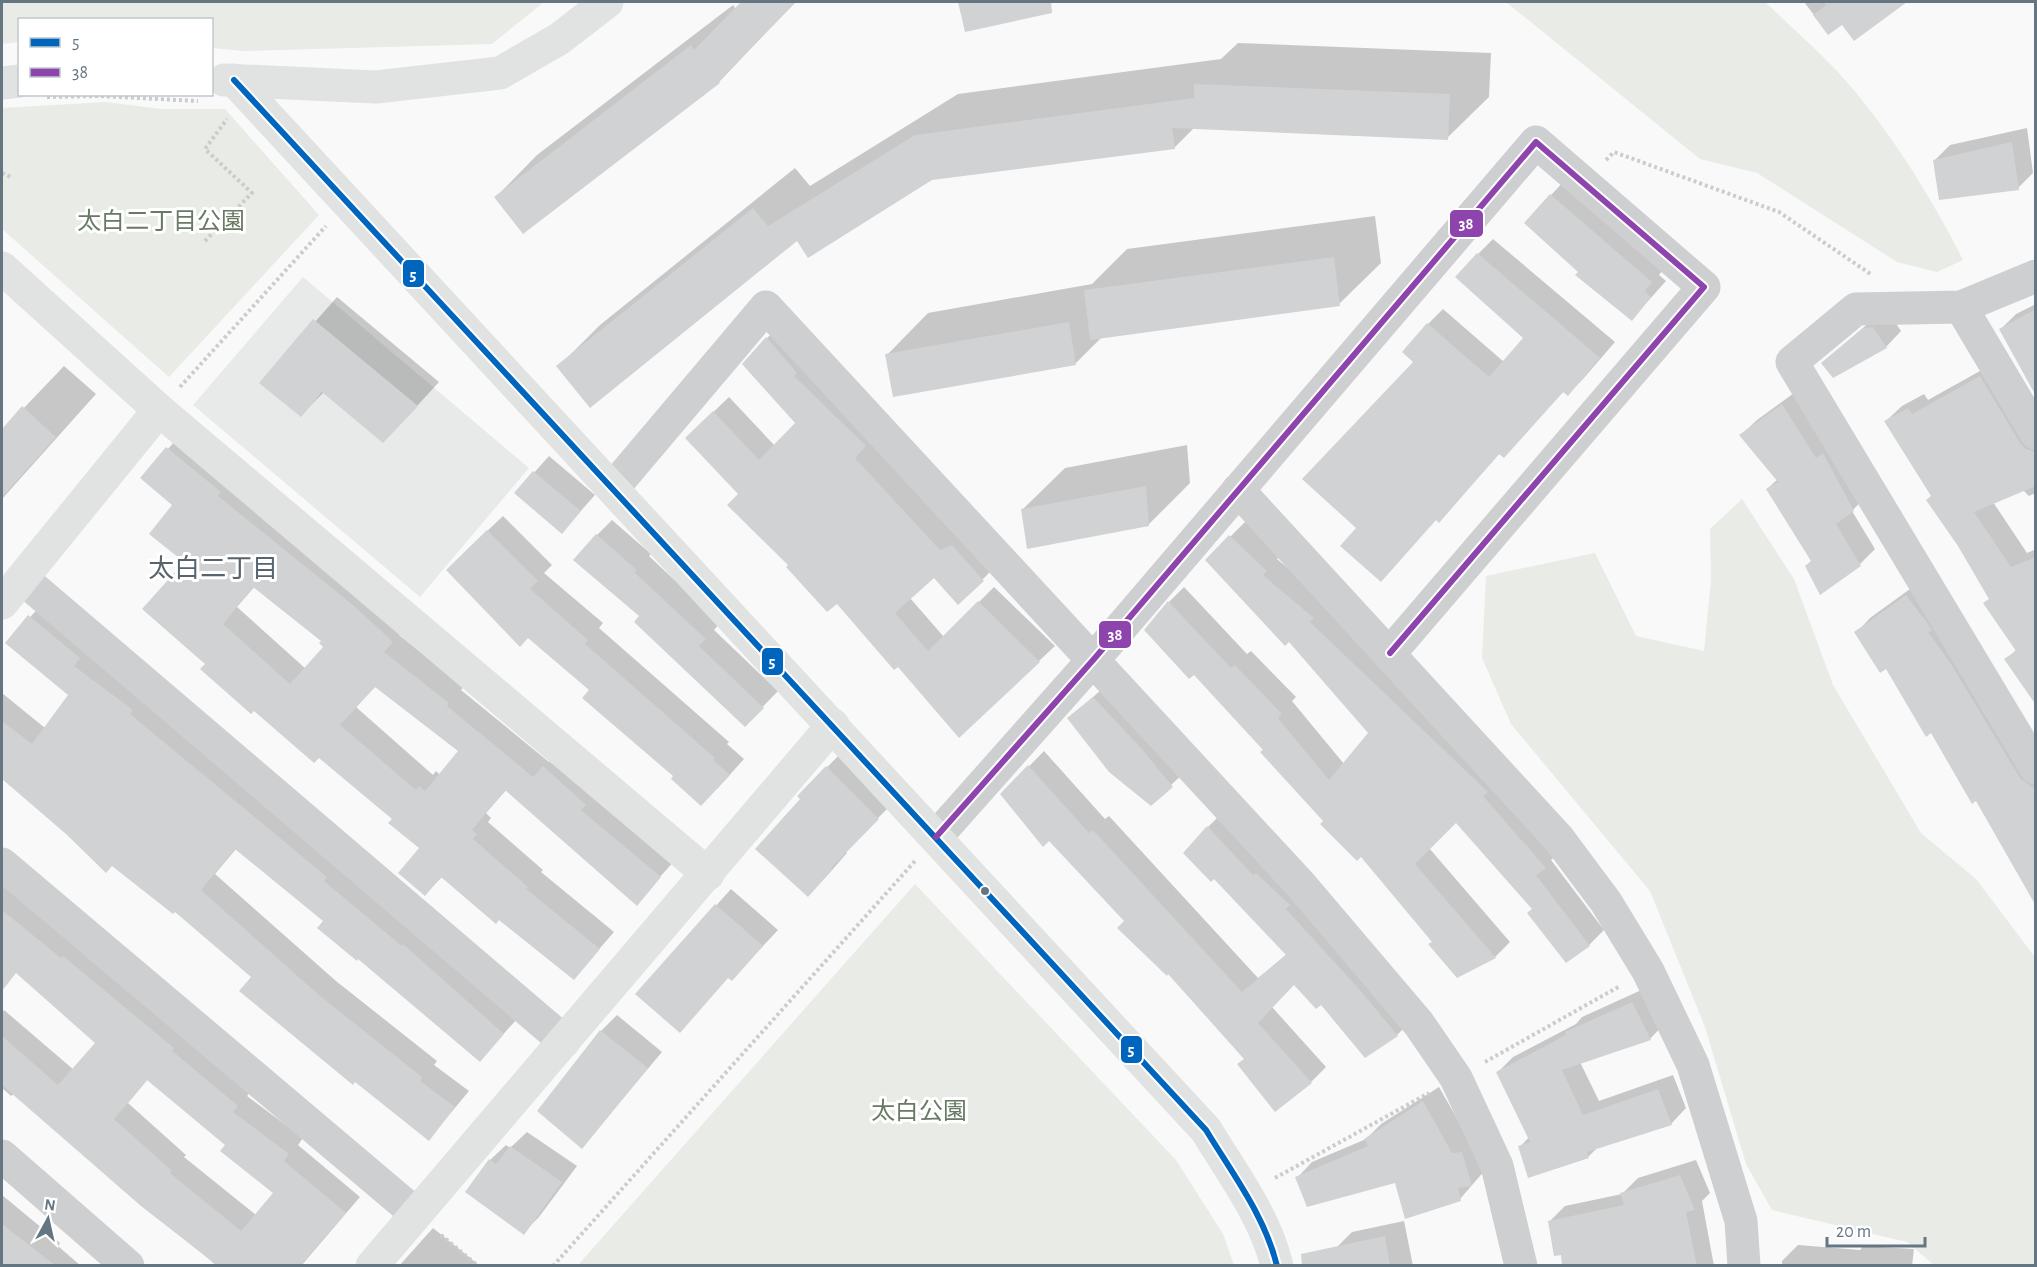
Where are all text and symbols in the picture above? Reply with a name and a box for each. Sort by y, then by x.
legend [18,18,213,96]
text: 5 [72,34,80,52]
text: 38 [72,64,88,82]
park label: 太白二丁目公園 [77,208,245,234]
line badge: 38 [1449,209,1484,238]
text: 38 [1459,216,1473,232]
line badge: 5 [402,259,425,288]
text: 5 [410,267,417,283]
district label: 太白二丁目 [148,554,278,582]
line badge: 38 [1098,620,1132,649]
text: 38 [1108,627,1122,643]
line badge: 5 [761,647,784,676]
text: 5 [769,654,776,670]
unlabelled marker [979,885,991,897]
line badge: 5 [1120,1035,1143,1064]
text: 5 [1128,1042,1135,1058]
park label: 太白公園 [871,1098,967,1124]
north arrow [18,1189,78,1249]
text: N [43,1196,57,1214]
scale bar [1827,1210,1924,1248]
text: 20 m [1836,1223,1871,1241]

